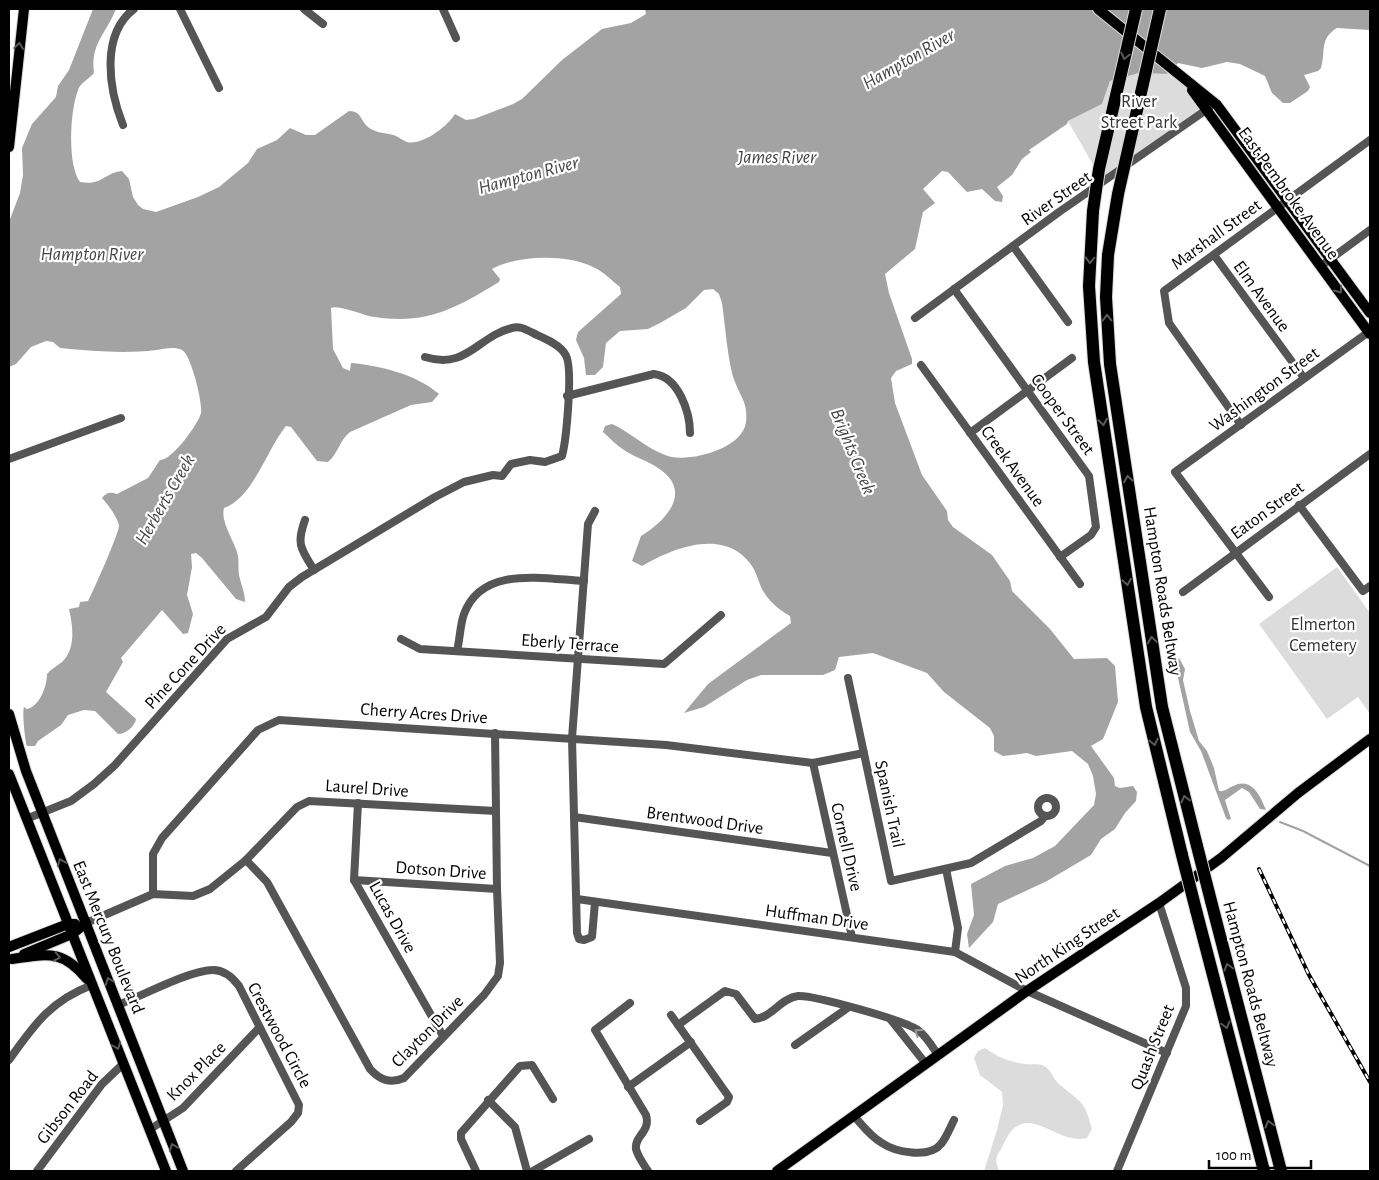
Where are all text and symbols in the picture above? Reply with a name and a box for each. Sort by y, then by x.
water label: Hampton River [859,25,959,93]
one-way arrow [14,42,25,50]
one-way arrow [1120,52,1131,61]
park label: River Street Park [1101,93,1178,132]
street label: East Pembroke Avenue [1234,124,1342,263]
water label: James River [737,148,817,167]
water label: Hampton River [476,153,581,198]
street label: River Street [1018,168,1095,229]
street label: Marshall Street [1168,196,1265,273]
water label: Hampton River [41,245,144,264]
one-way arrow [1085,256,1095,264]
street label: Elm Avenue [1230,258,1293,335]
one-way arrow [1333,284,1342,294]
one-way arrow [1102,314,1112,322]
street label: Washington Street [1206,344,1323,435]
street label: Cooper Street [1027,371,1098,459]
water label: Brights Creek [827,406,878,497]
one-way arrow [1097,417,1107,426]
street label: Creek Avenue [977,423,1047,510]
water label: Herberts Creek [132,451,199,548]
one-way arrow [1123,475,1134,483]
street label: Eaton Street [1228,478,1308,543]
street label: Hampton Roads Beltway [1140,505,1184,677]
one-way arrow [1121,579,1132,587]
park label: Elmerton Cemetery [1289,616,1357,655]
street label: Pine Cone Drive [142,620,230,713]
street label: Eberly Terrace [520,632,619,656]
one-way arrow [1147,635,1157,644]
street label: Cherry Acres Drive [360,701,488,727]
one-way arrow [1148,738,1159,747]
street label: Spanish Trail [871,759,907,850]
street label: Laurel Drive [325,777,409,801]
one-way arrow [1180,795,1190,803]
street label: Cornell Drive [827,801,865,893]
street label: Brentwood Drive [645,804,764,838]
one-way arrow [57,858,68,867]
street label: East Mercury Boulevard [69,858,147,1016]
street label: Dotson Drive [395,859,487,883]
street label: Lucas Drive [365,879,419,956]
street label: Hampton Roads Beltway [1219,899,1281,1070]
street label: Huffman Drive [764,902,870,934]
street label: North King Street [1012,904,1123,987]
one-way arrow [53,952,62,962]
one-way arrow [1224,963,1234,971]
one-way arrow [105,977,115,986]
street label: Crestwood Circle [244,980,314,1091]
street label: Clayton Drive [388,992,467,1071]
street label: Quash Street [1128,1002,1178,1093]
one-way arrow [1220,1020,1231,1029]
one-way arrow [914,1029,923,1038]
street label: Knox Place [164,1039,230,1105]
one-way arrow [110,1041,121,1050]
street label: Gibson Road [34,1067,102,1148]
one-way arrow [1264,1120,1275,1129]
scale bar [1209,1138,1312,1170]
one-way arrow [169,1143,180,1152]
text: 100 m [1216,1148,1251,1163]

